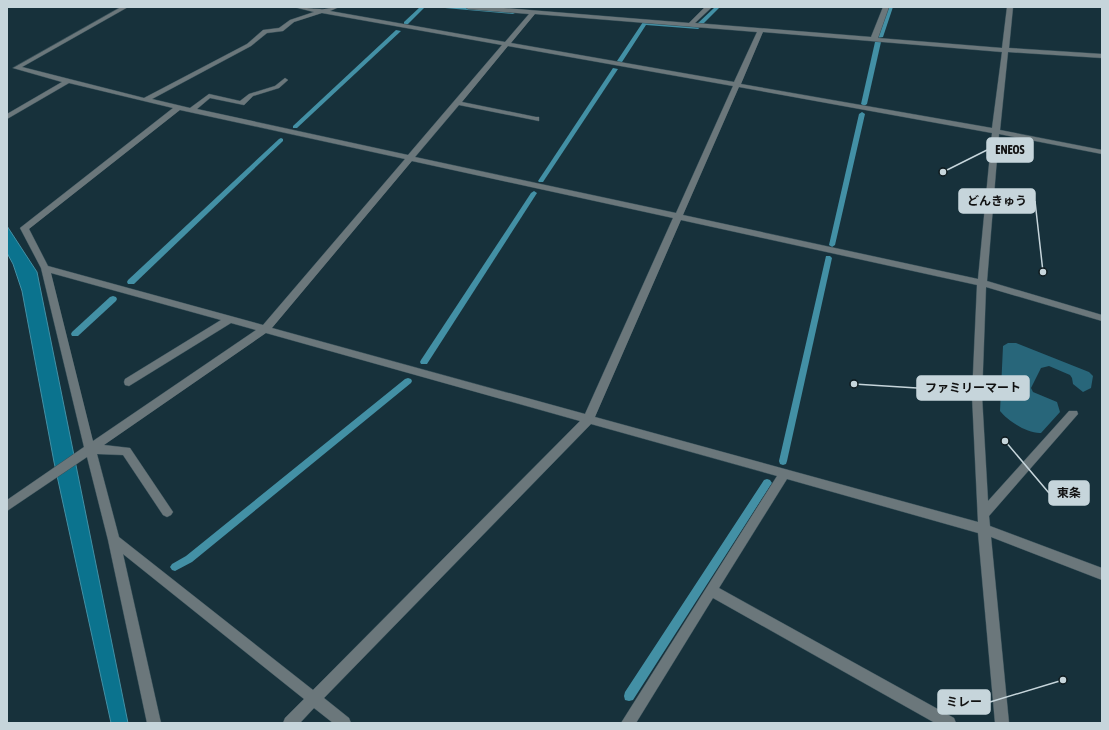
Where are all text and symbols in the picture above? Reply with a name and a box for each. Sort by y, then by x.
callout: ENEOS [987,138,1033,162]
text: ENEOS [995,143,1025,157]
callout: どんきゅう [959,189,1035,213]
text: どんきゅう [967,194,1027,208]
callout: ファミリーマート [917,376,1029,400]
text: ファミリーマート [925,381,1021,395]
callout: 東条 [1049,481,1089,505]
text: 東条 [1057,486,1081,500]
callout: ミレー [938,690,990,714]
text: ミレー [946,695,982,709]

